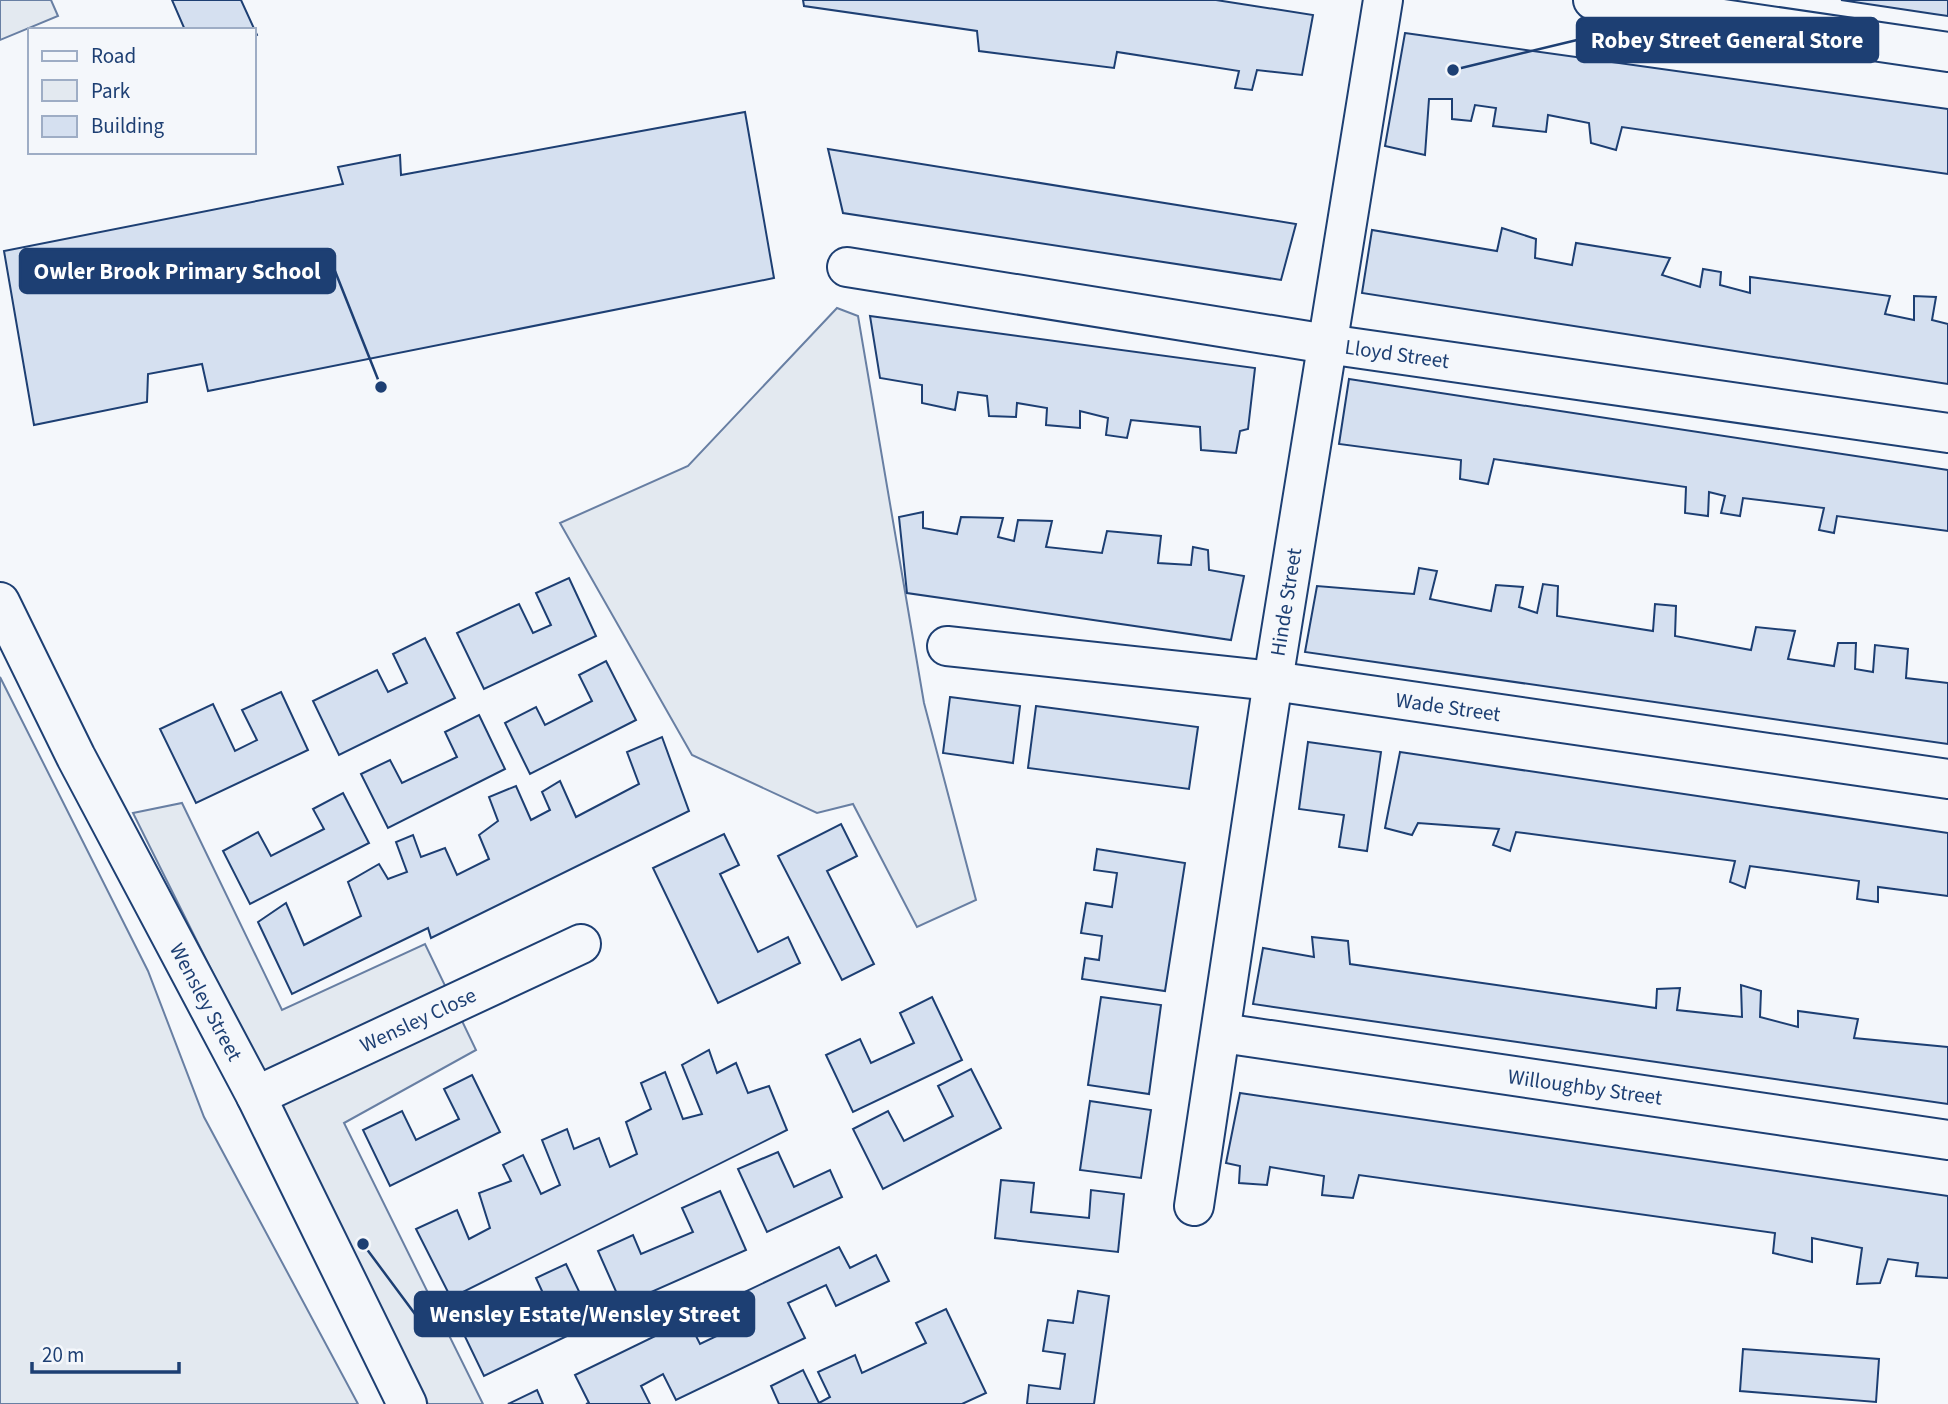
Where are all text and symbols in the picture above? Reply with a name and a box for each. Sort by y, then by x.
callout: Robey Street General Store [1577,18,1878,62]
text: Robey Street General Store [1591,24,1863,57]
legend [28,28,256,154]
text: Road [91,41,136,71]
text: Park [91,76,131,106]
text: Building [91,111,165,141]
callout: Owler Brook Primary School [20,249,335,293]
text: Owler Brook Primary School [33,255,321,288]
street label: Lloyd Street [1343,332,1451,376]
street label: Hinde Street [1263,546,1309,658]
street label: Wade Street [1394,685,1502,729]
street label: Wensley Street [162,938,250,1066]
street label: Wensley Close [355,980,481,1060]
street label: Willoughby Street [1506,1061,1664,1113]
callout: Wensley Estate/Wensley Street [415,1292,754,1336]
text: Wensley Estate/Wensley Street [430,1298,740,1331]
scale bar [32,1330,178,1374]
text: 20 m [42,1340,84,1370]

